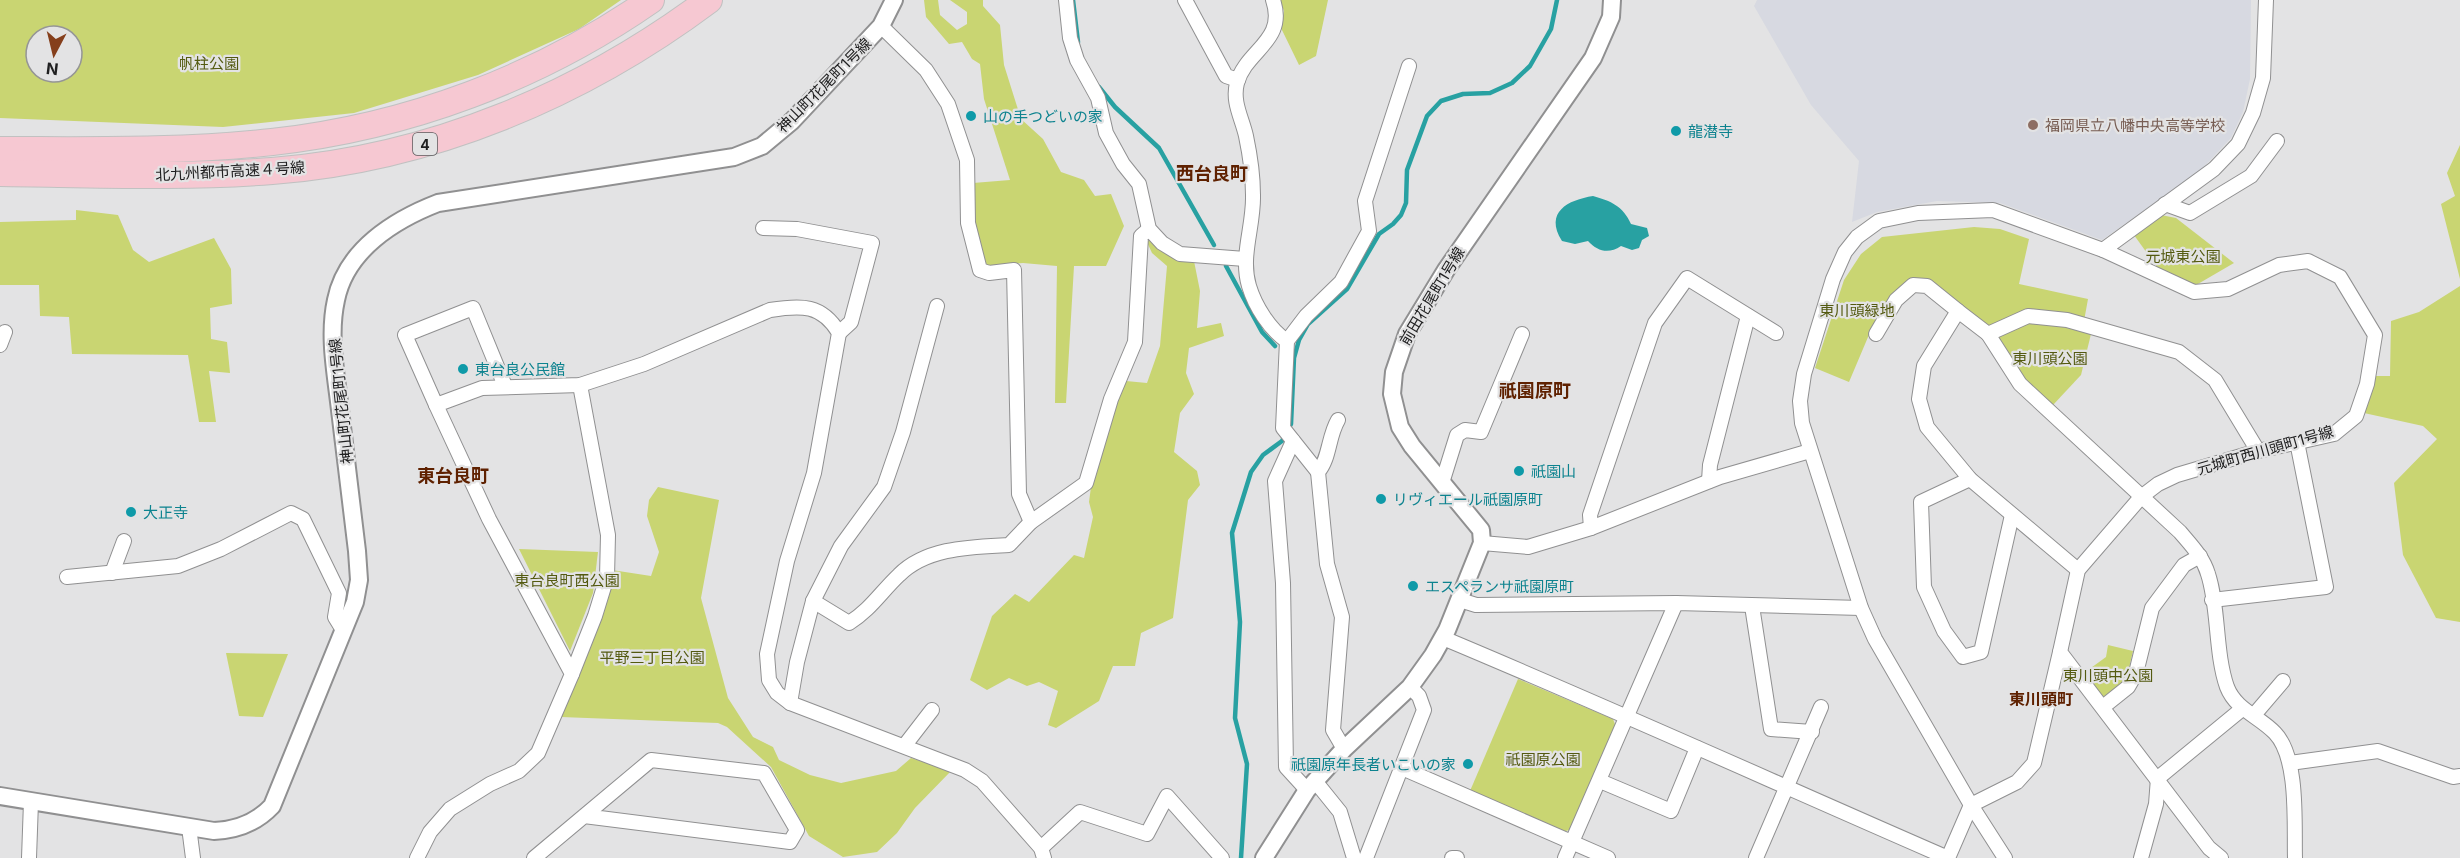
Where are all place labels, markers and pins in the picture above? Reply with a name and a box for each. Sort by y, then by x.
place label: 山の手つどいの家 [983,107,1103,126]
marker: 山の手つどいの家 [964,109,978,123]
place label: 福岡県立八幡中央高等学校 [2045,116,2225,135]
marker: 福岡県立八幡中央高等学校 [2026,118,2040,132]
place label: 龍潜寺 [1688,122,1733,141]
marker: 龍潜寺 [1669,124,1683,138]
place label: 東台良公民館 [475,360,565,379]
marker: 東台良公民館 [456,362,470,376]
place label: 祇園山 [1531,462,1576,481]
marker: 祇園山 [1512,464,1526,478]
place label: リヴィエール祇園原町 [1393,490,1543,509]
marker: リヴィエール祇園原町 [1374,492,1388,506]
place label: 大正寺 [143,503,188,522]
marker: 大正寺 [124,505,138,519]
place label: エスペランサ祇園原町 [1425,577,1574,596]
marker: エスペランサ祇園原町 [1406,579,1420,593]
place label: 祇園原年長者いこいの家 [1291,755,1456,774]
marker: 祇園原年長者いこいの家 [1461,757,1475,771]

